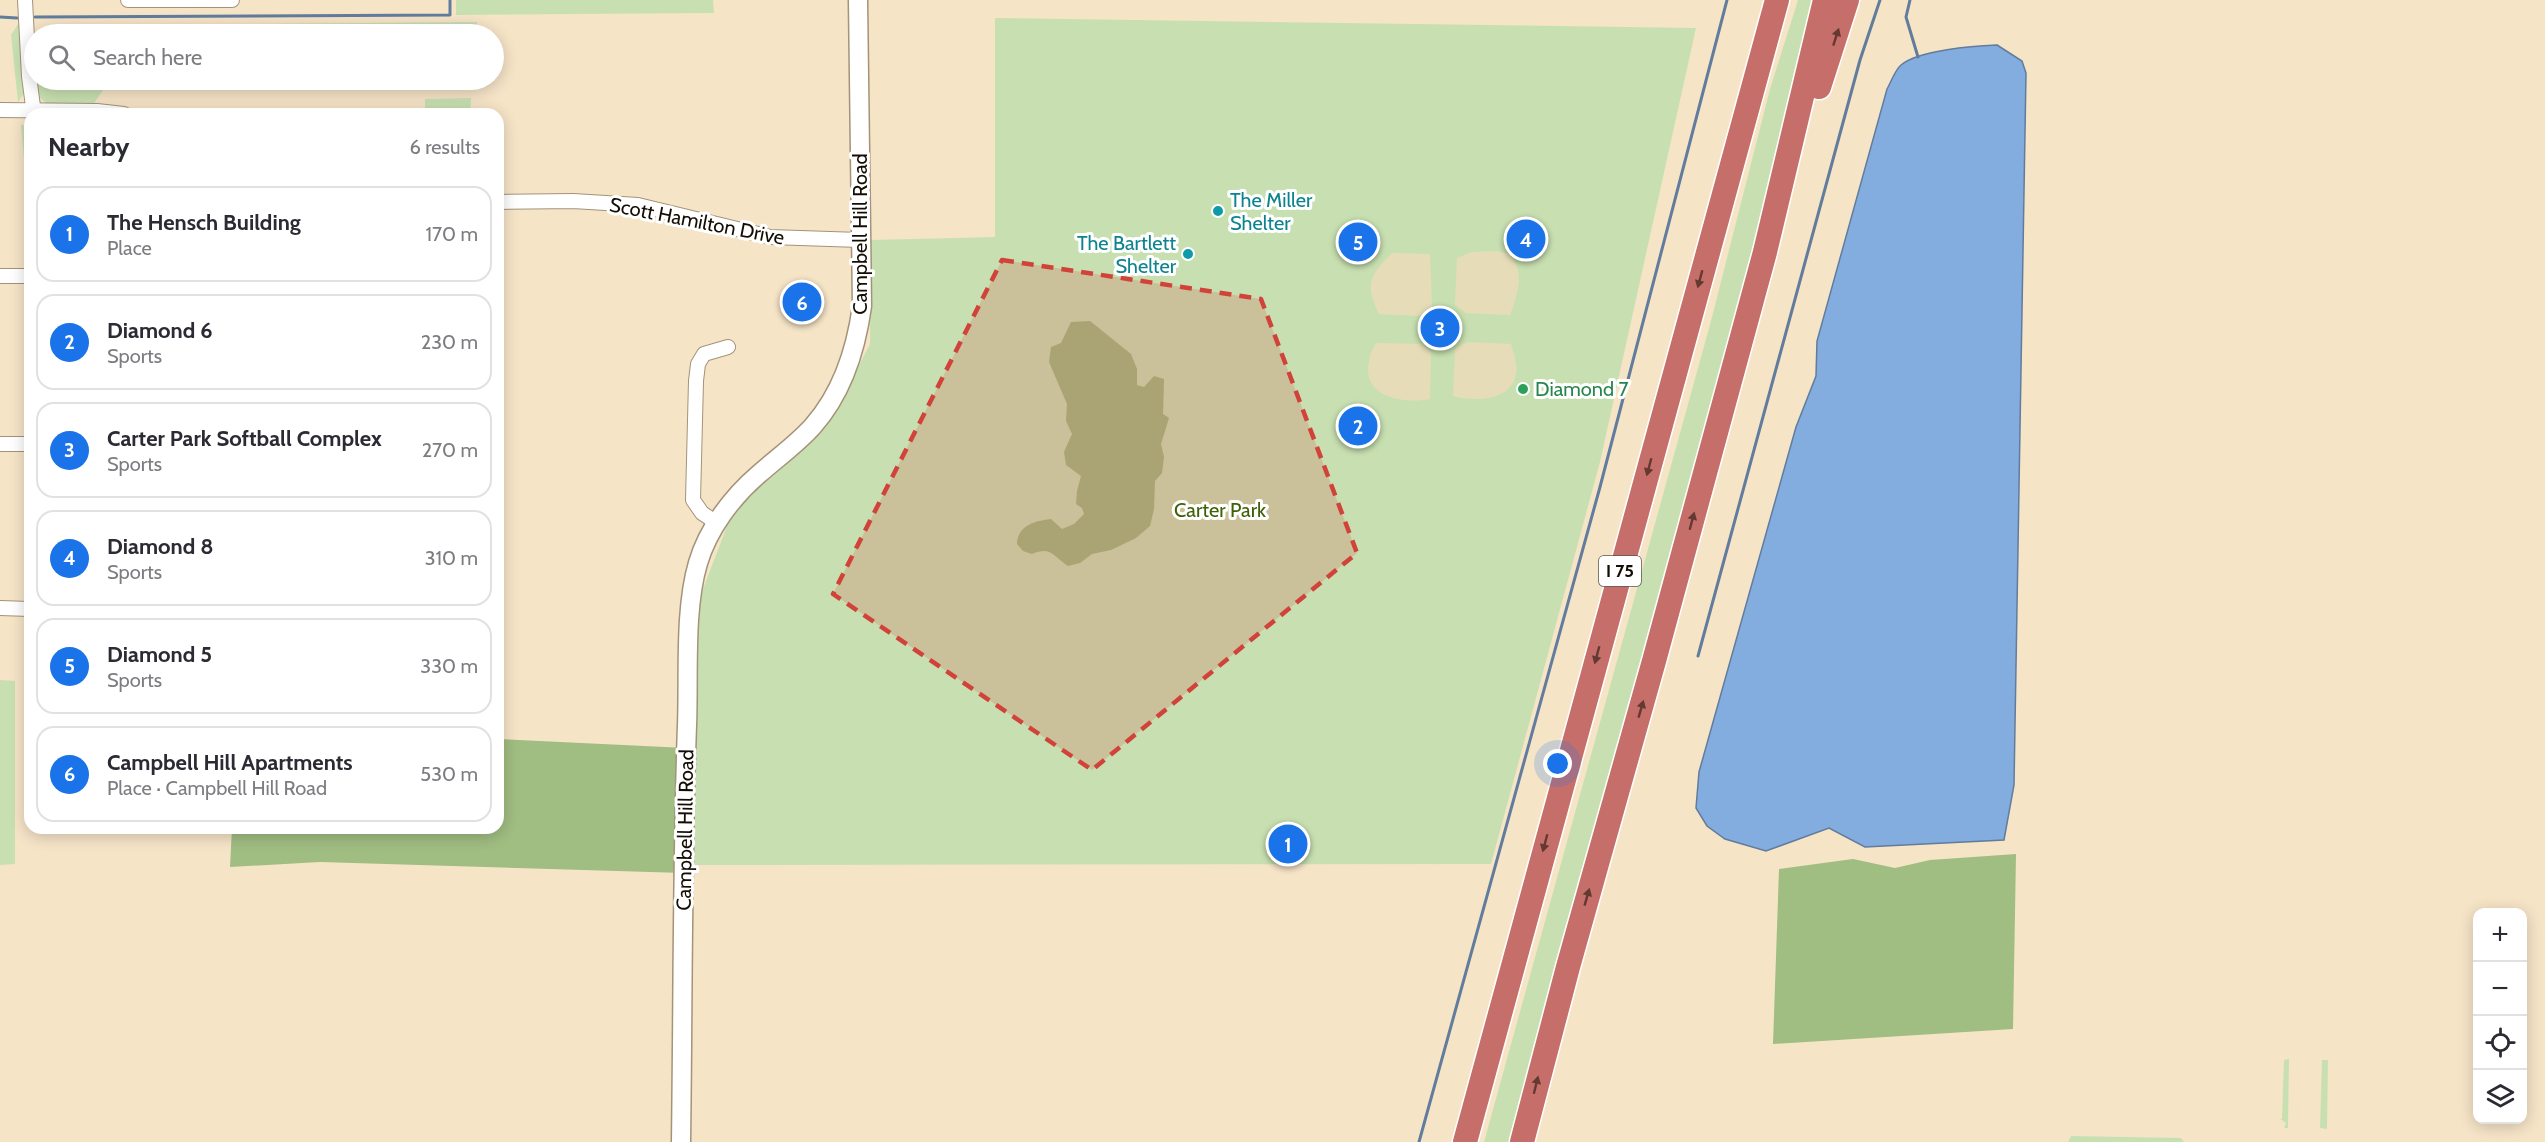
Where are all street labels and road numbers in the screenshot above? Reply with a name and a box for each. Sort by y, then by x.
street label: Campbell Hill Road [848,153,872,315]
street label: Scott Hamilton Drive [608,192,786,250]
road number: I 75 [1599,556,1641,586]
street label: Campbell Hill Road [672,749,698,911]

